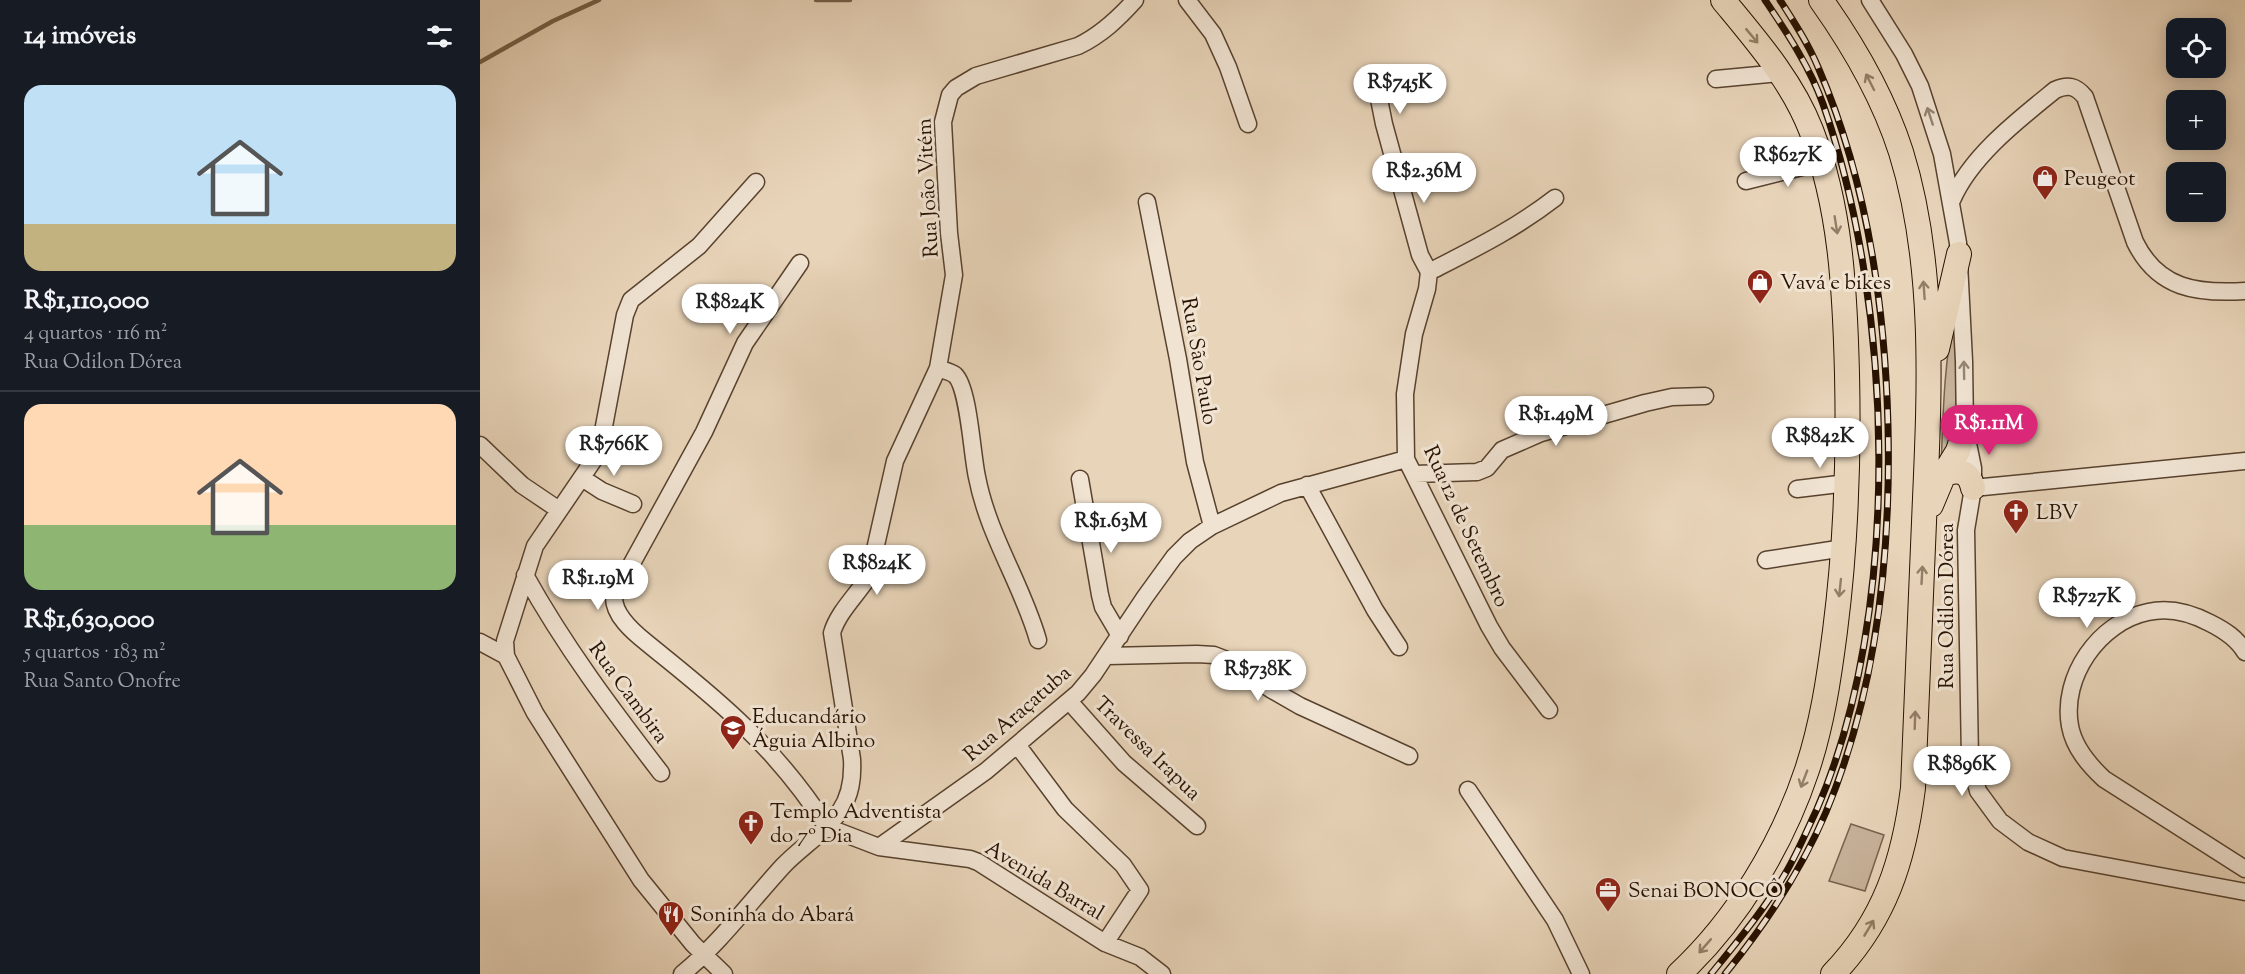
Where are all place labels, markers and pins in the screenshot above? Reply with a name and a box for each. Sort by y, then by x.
pin: R$745K [1351,64,1449,115]
pin: R$627K [1739,137,1837,188]
pin: R$2.36M [1369,153,1479,204]
shop icon: Peugeot [2030,163,2060,201]
place label: Peugeot [2064,165,2135,195]
shop icon: Vavá e bikes [1745,267,1775,305]
place label: Vavá e bikes [1780,269,1891,299]
pin: R$824K [681,284,779,335]
pin: R$1.49M [1501,396,1611,447]
pin: R$1.11M [1934,405,2044,456]
pin: R$842K [1771,418,1869,469]
pin: R$766K [565,426,663,477]
church icon: LBV [2001,497,2031,535]
place label: LBV [2036,499,2078,529]
pin: R$1.63M [1056,503,1166,554]
pin: R$824K [828,545,926,596]
pin: R$1.19M [543,560,653,611]
pin: R$727K [2038,578,2136,629]
pin: R$738K [1209,651,1307,702]
place label: Educandário Águia Albino [752,703,875,757]
school or university icon: Educandário Águia Albino [718,713,748,751]
pin: R$896K [1913,746,2011,797]
place label: Templo Adventista do 7º Dia [770,798,942,852]
church icon: Templo Adventista do 7º Dia [736,808,766,846]
office icon: Senai BONOCÔ [1593,875,1623,913]
place label: Senai BONOCÔ [1628,877,1783,907]
restaurant icon: Soninha do Abará [656,899,686,937]
place label: Soninha do Abará [690,901,854,931]

